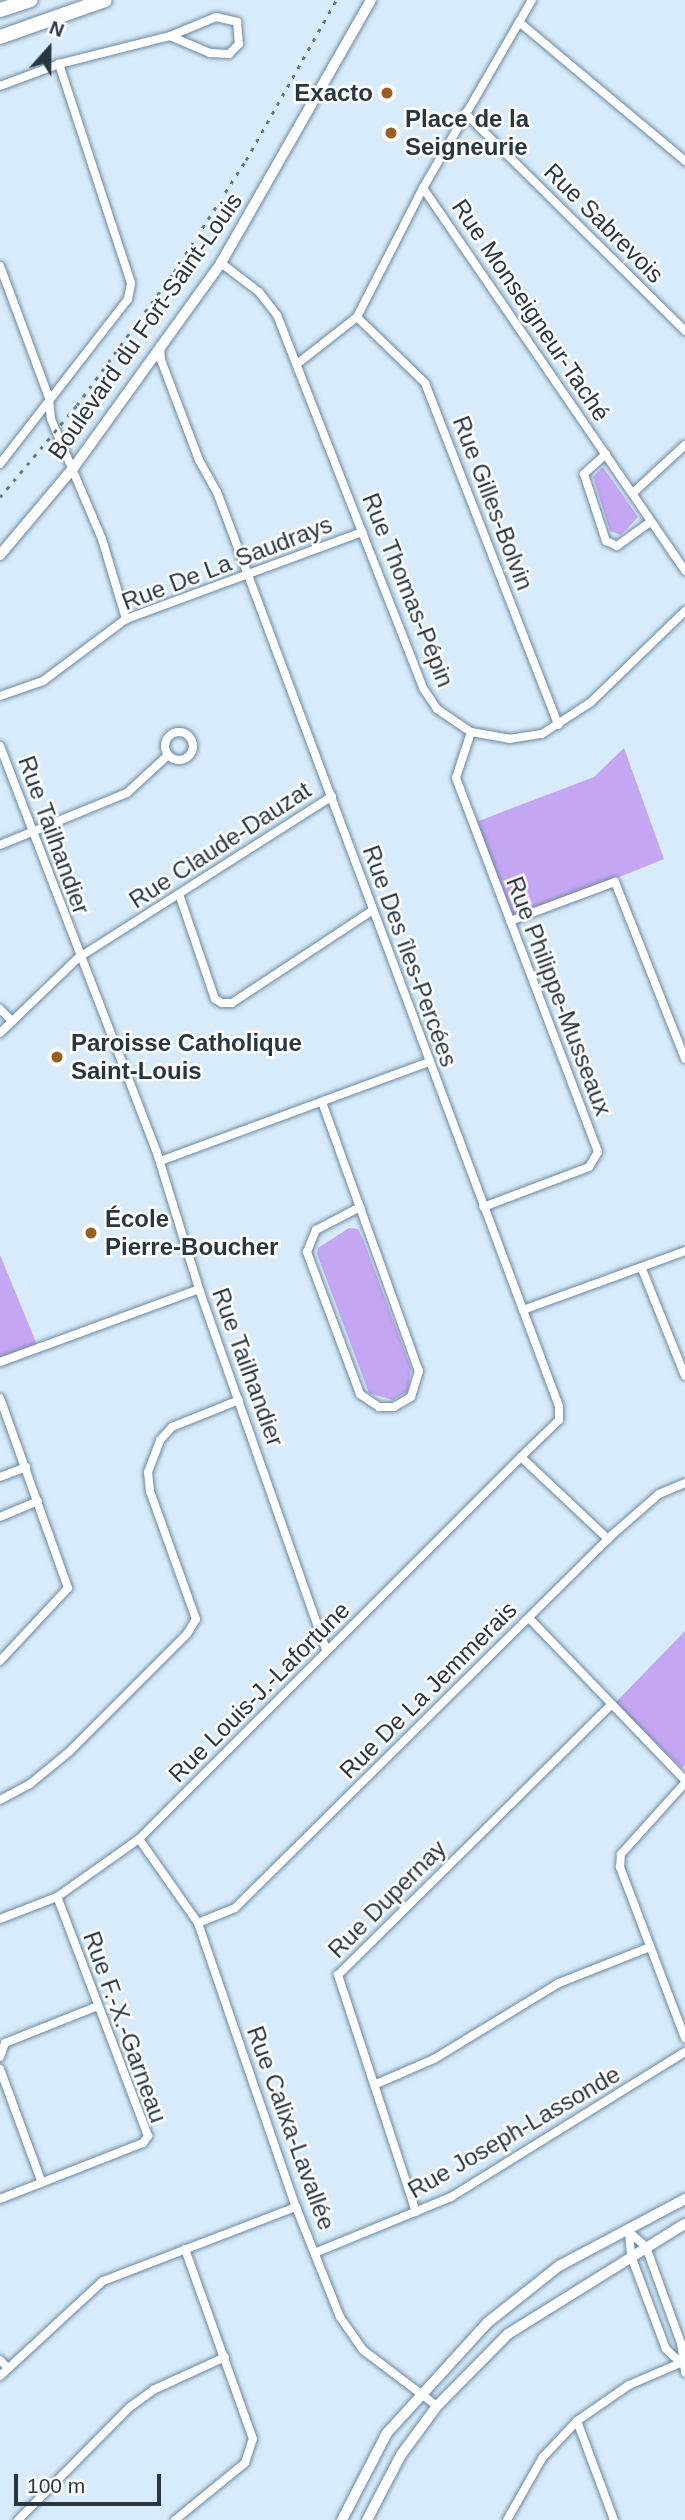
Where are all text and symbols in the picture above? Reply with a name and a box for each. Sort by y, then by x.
north arrow [14,14,84,84]
text: N [47,17,67,41]
place label: Exacto [294,79,373,107]
marker: Exacto [379,85,395,101]
place label: Place de la Seigneurie [405,105,529,161]
marker: Place de la Seigneurie [383,125,399,141]
street label: Rue Sabrevois [538,157,670,289]
street label: Boulevard du Fort-Saint-Louis [42,187,248,465]
street label: Rue Monseigneur-Taché [446,194,616,426]
street label: Rue Gilles-Bolvin [447,412,539,594]
street label: Rue Thomas-Pépin [356,489,460,691]
street label: Rue De La Saudrays [118,510,336,616]
street label: Rue Tailhandier [12,752,96,918]
street label: Rue Claude-Dauzat [124,776,316,914]
street label: Rue Des îles-Percées [357,841,463,1071]
street label: Rue Philippe-Musseaux [500,873,618,1119]
place label: Paroisse Catholique Saint-Louis [71,1029,302,1085]
marker: Paroisse Catholique Saint-Louis [49,1049,65,1065]
place label: École Pierre-Boucher [105,1205,278,1261]
marker: École Pierre-Boucher [83,1225,99,1241]
street label: Rue Tailhandier [206,1284,290,1450]
street label: Rue De La Jemmerais [333,1595,523,1785]
street label: Rue Louis-J.-Lafortune [163,1596,355,1788]
street label: Rue Dupernay [322,1834,452,1964]
street label: Rue F.-X.-Garneau [77,1927,173,2127]
street label: Rue Calixa-Lavallée [241,2022,341,2234]
street label: Rue Joseph-Lassonde [403,2059,625,2205]
scale bar [18,2460,164,2504]
text: 100 m [27,2474,85,2497]

